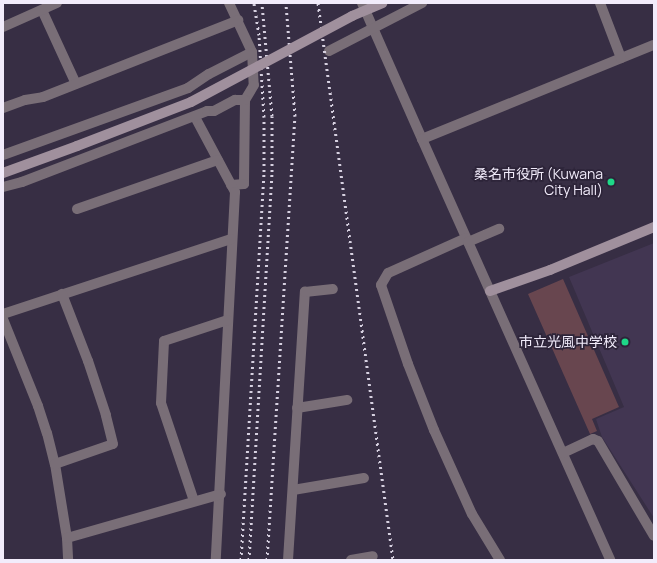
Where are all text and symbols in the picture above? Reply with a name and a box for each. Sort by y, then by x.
place label: 桑名市役所 (Kuwana City Hall) [474,166,603,198]
marker: 桑名市役所 (Kuwana City Hall) [606,177,616,187]
place label: 市立光風中学校 [519,334,617,350]
marker: 市立光風中学校 [620,337,630,347]

